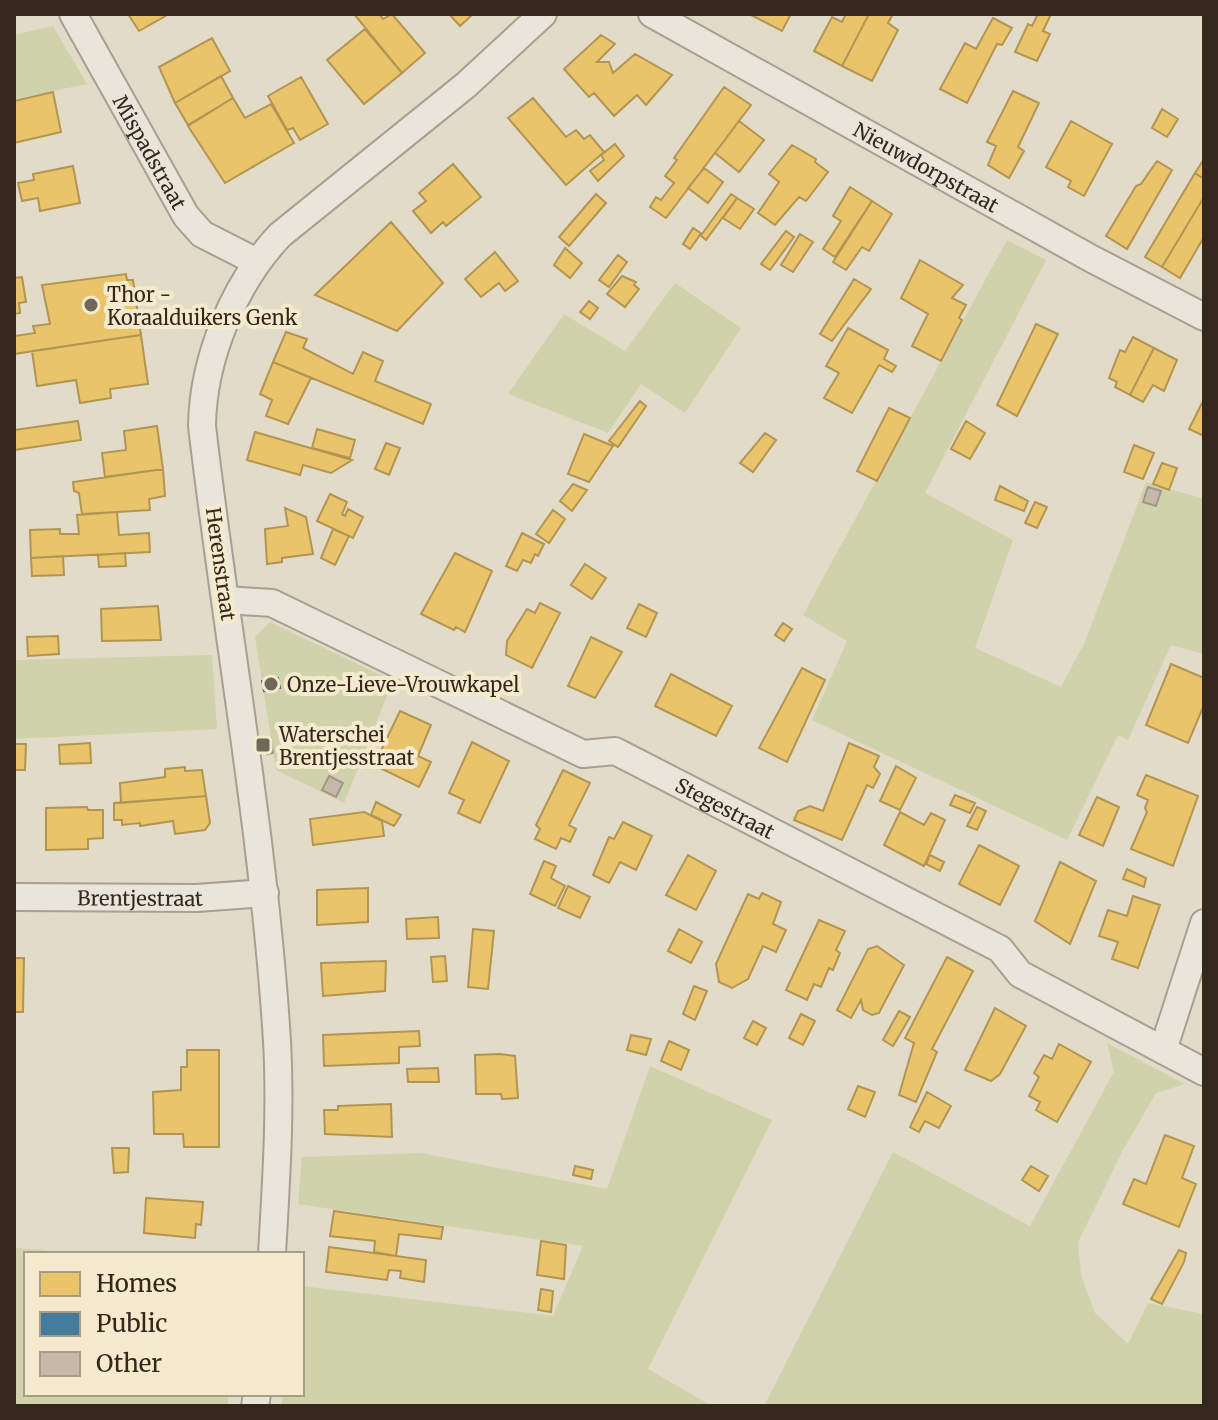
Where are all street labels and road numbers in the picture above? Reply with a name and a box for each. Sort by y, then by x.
street label: Mispadstraat [108,90,192,214]
street label: Nieuwdorpstraat [849,116,1003,217]
street label: Herenstraat [201,506,241,622]
street label: Stegestraat [672,772,779,844]
street label: Brentjestraat [77,885,204,911]

